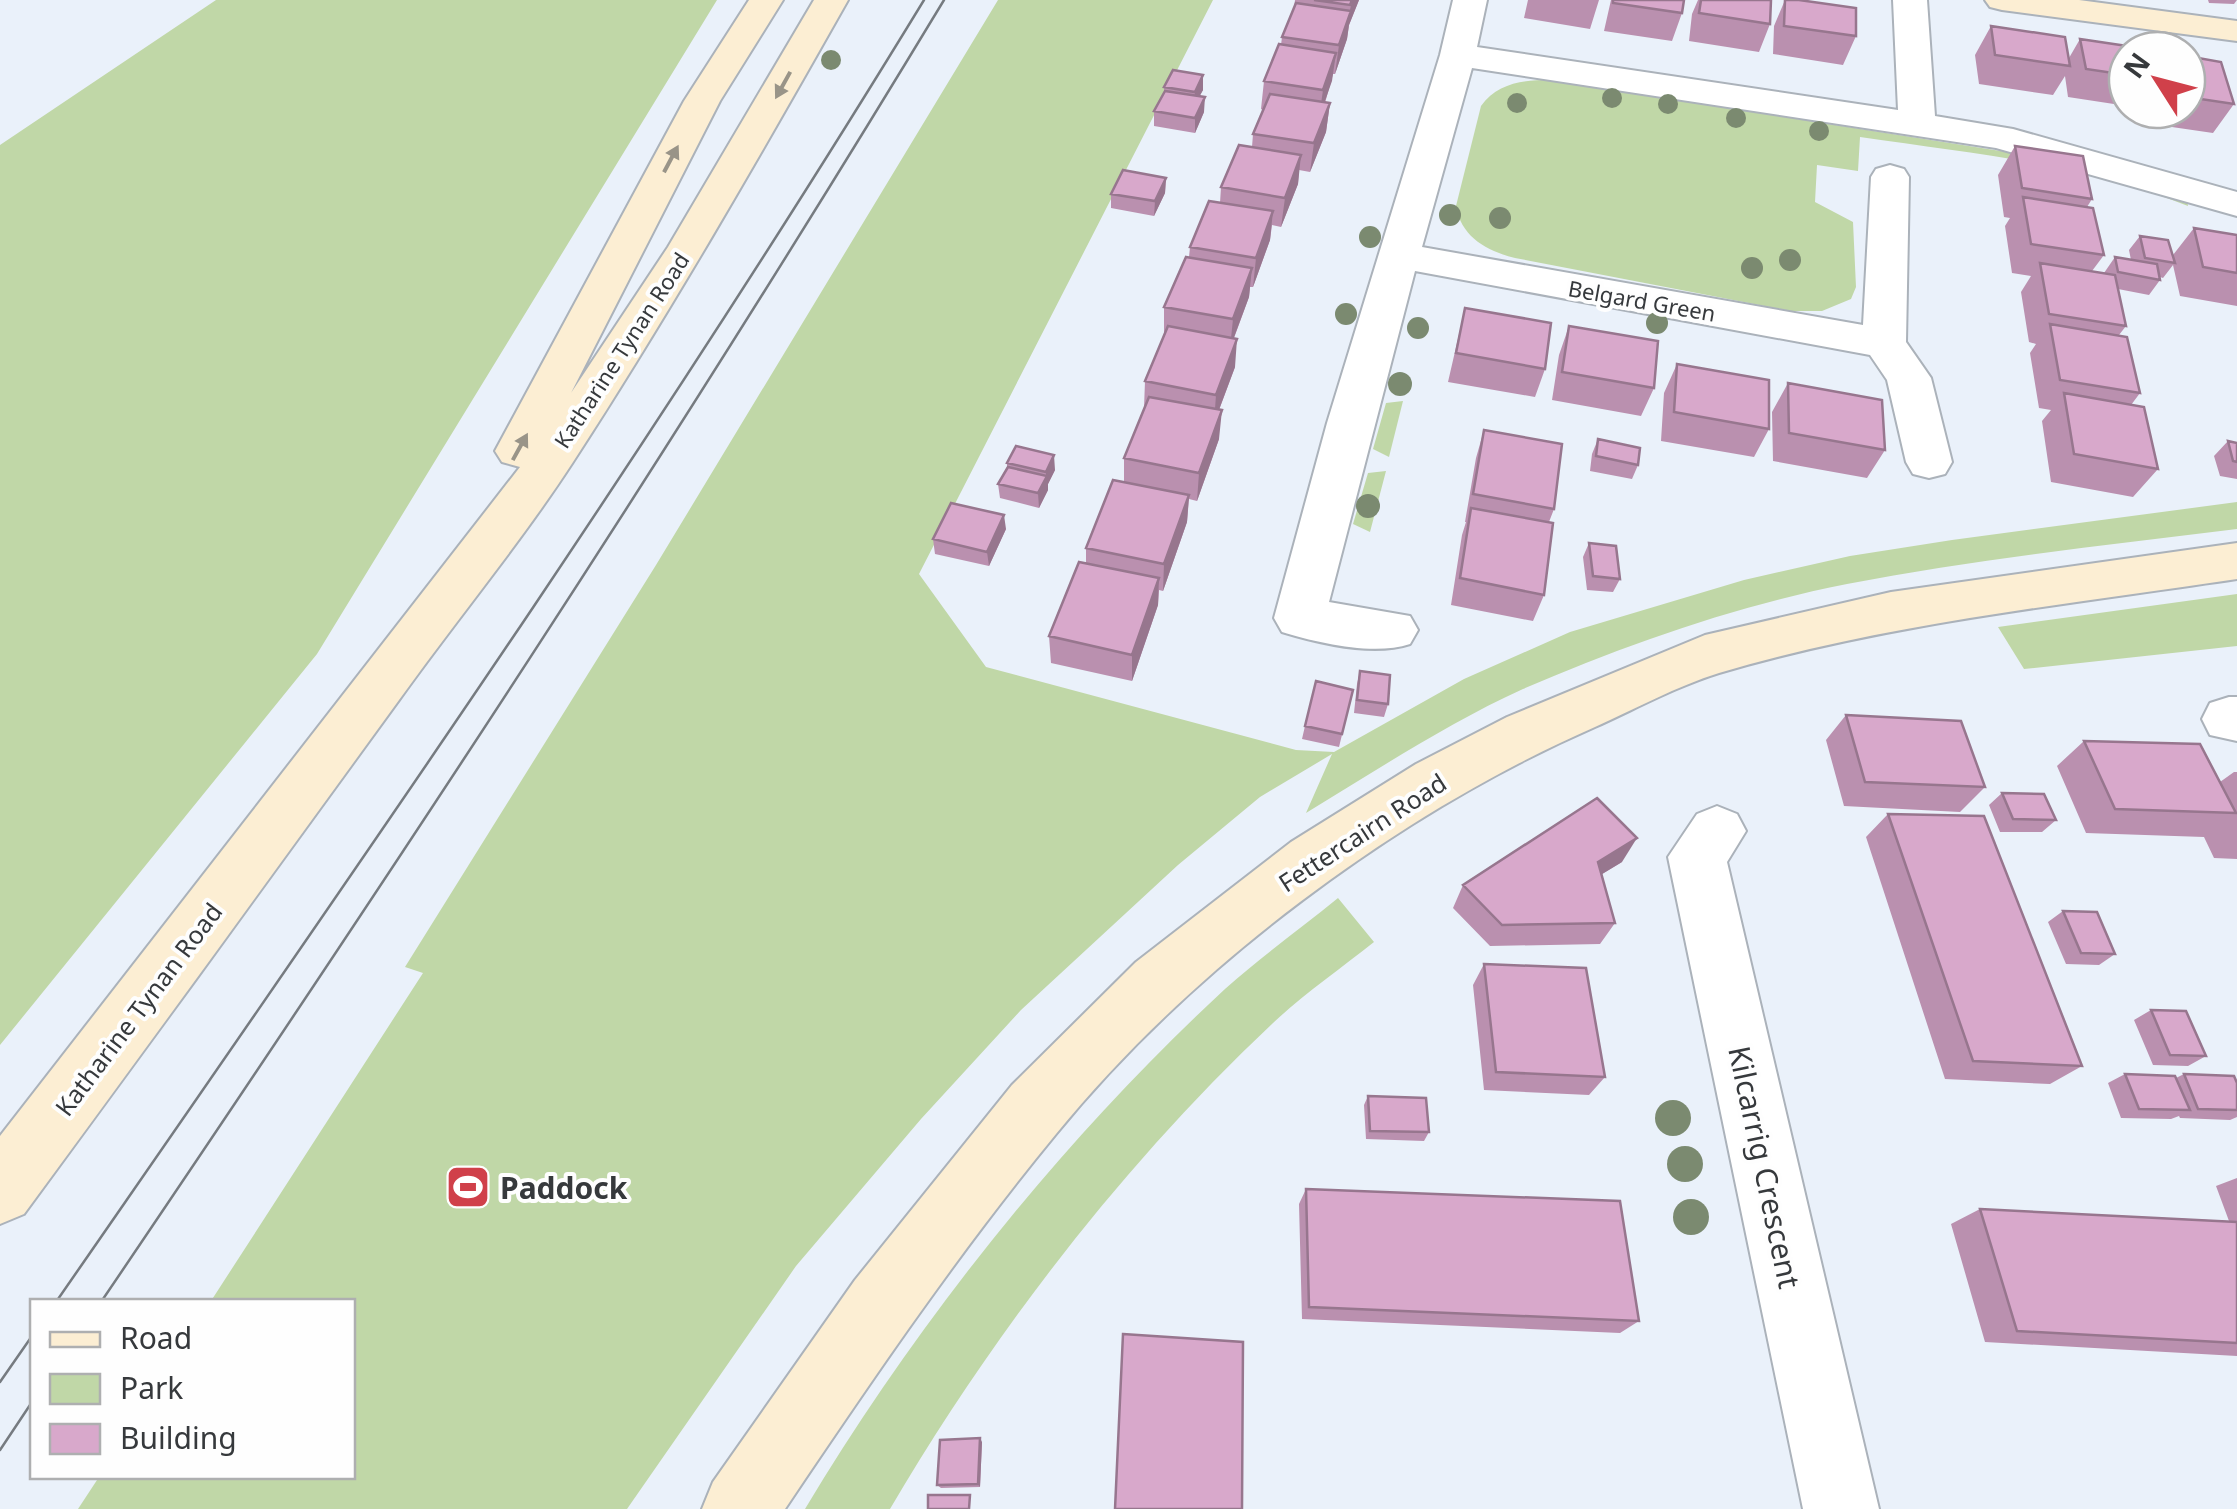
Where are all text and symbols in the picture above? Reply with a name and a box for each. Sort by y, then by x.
north arrow [2107,30,2207,130]
text: N [2114,44,2158,85]
one-way arrow [775,71,792,99]
one-way arrow [662,144,679,173]
street label: Katharine Tynan Road [546,246,696,454]
street label: Belgard Green [1566,272,1718,328]
one-way arrow [512,432,529,461]
street label: Fettercairn Road [1271,765,1453,899]
street label: Katharine Tynan Road [47,896,229,1122]
street label: Kilcarrig Crescent [1719,1042,1811,1292]
sports icon: Paddock [445,1164,491,1210]
place label: Paddock [500,1167,628,1208]
legend [30,1299,355,1479]
text: Road [120,1317,192,1358]
text: Park [120,1367,183,1408]
text: Building [120,1417,237,1458]

